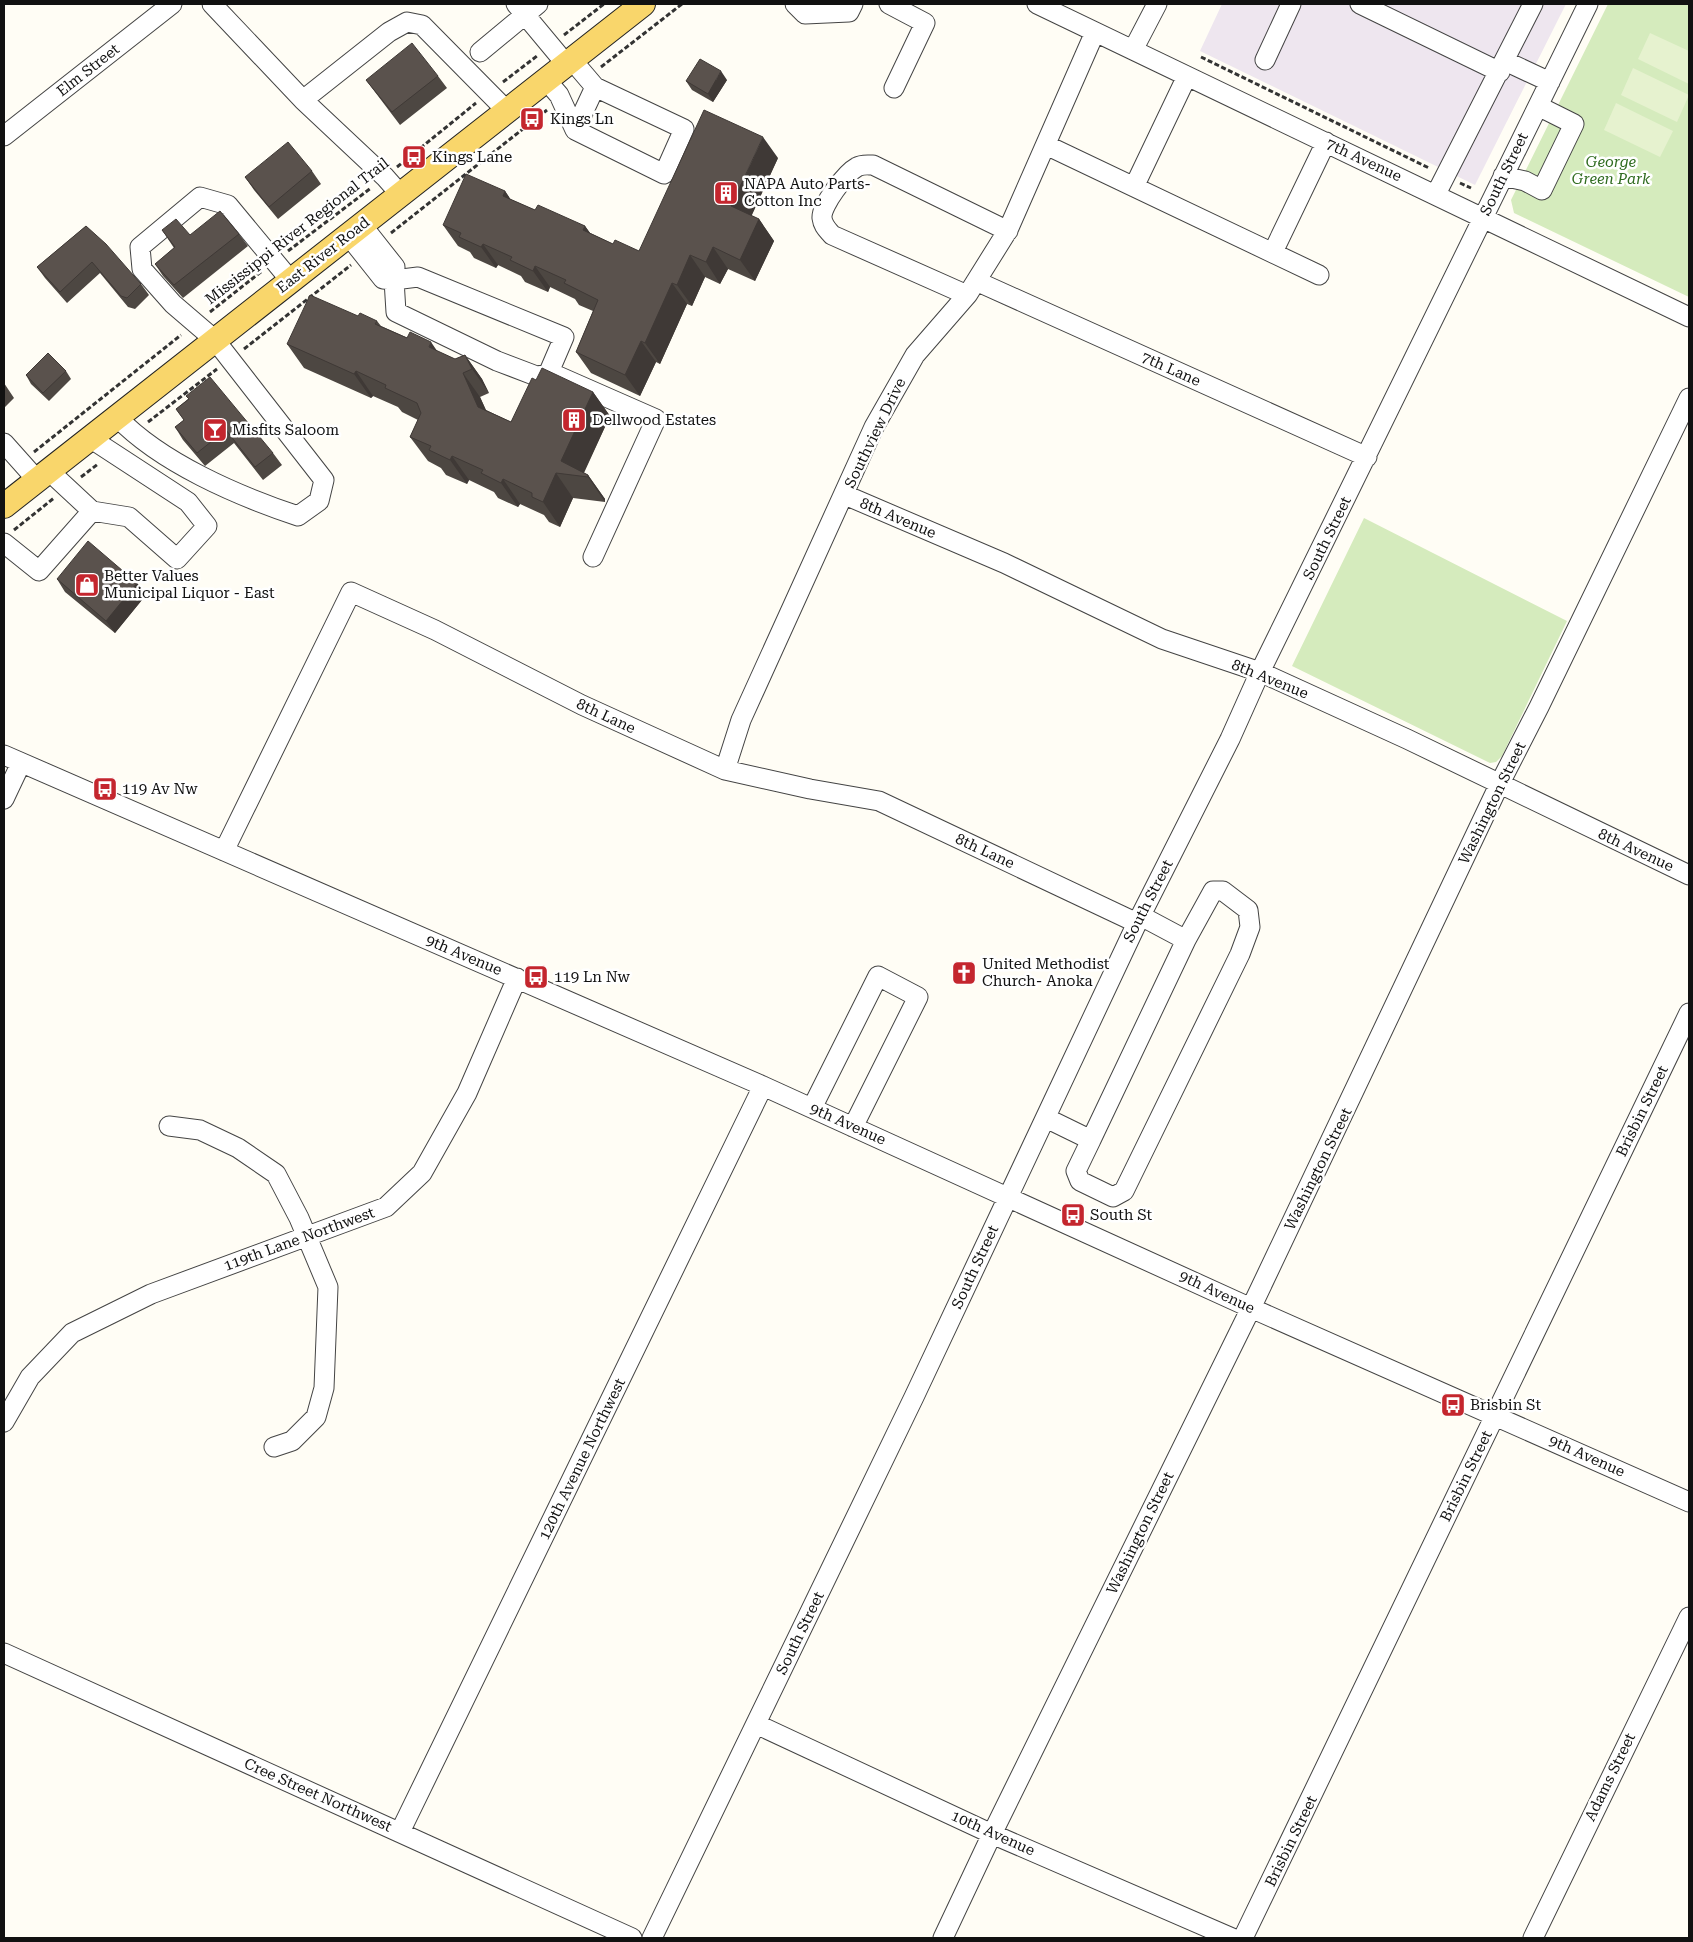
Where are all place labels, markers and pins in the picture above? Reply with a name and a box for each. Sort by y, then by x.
bus stop icon: Kings Ln [519,106,545,132]
place label: Kings Ln [550,110,614,128]
bus stop icon: Kings Lane [401,144,427,170]
place label: Kings Lane [432,148,512,166]
place label: NAPA Auto Parts- Cotton Inc [744,175,871,210]
building icon: NAPA Auto Parts- Cotton Inc [713,180,739,206]
building icon: Dellwood Estates [561,407,587,433]
place label: Dellwood Estates [592,411,716,429]
bar icon: Misfits Saloom [202,417,228,443]
place label: Misfits Saloom [232,421,339,439]
place label: Better Values Municipal Liquor - East [104,567,275,602]
shop icon: Better Values Municipal Liquor - East [74,572,100,598]
bus stop icon: 119 Av Nw [92,776,118,802]
place label: 119 Av Nw [122,780,198,798]
place label: United Methodist Church- Anoka [982,955,1110,990]
church icon: United Methodist Church- Anoka [951,960,977,986]
bus stop icon: 119 Ln Nw [523,964,549,990]
place label: 119 Ln Nw [554,968,631,986]
bus stop icon: South St [1060,1202,1086,1228]
place label: South St [1090,1206,1152,1224]
bus stop icon: Brisbin St [1440,1392,1466,1418]
place label: Brisbin St [1470,1396,1541,1414]

